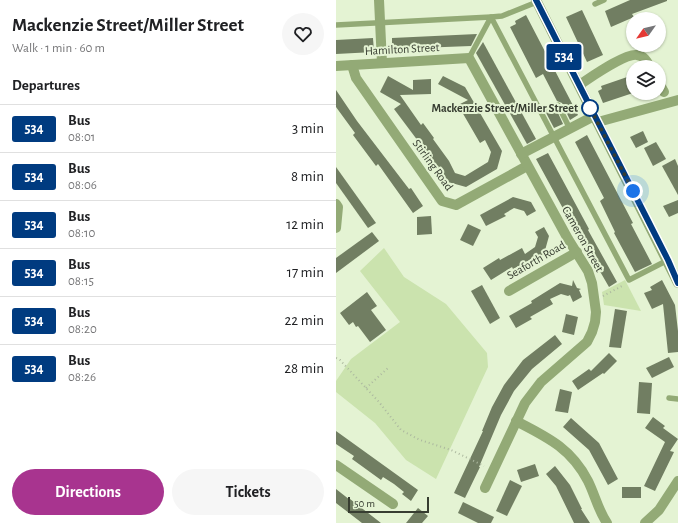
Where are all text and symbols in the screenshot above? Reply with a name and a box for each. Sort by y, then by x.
north arrow [626,12,666,52]
map controls [626,12,666,100]
button: heart [282,13,324,55]
text: Mackenzie Street/Miller Street [12,16,244,35]
street label: Hamilton Street [364,41,440,57]
text: Walk · 1 min · 60 m [12,42,105,55]
line badge: 534 [541,44,587,70]
text: 534 [554,50,574,64]
button: layers [626,60,666,100]
text: Departures [12,78,80,93]
marker: Mackenzie Street/Miller Street [581,99,599,117]
place label: Mackenzie Street/Miller Street [432,102,578,114]
text: Bus [68,113,90,128]
text: 3 min [292,121,324,136]
text: 534 [24,122,44,136]
text: 08:01 [68,131,95,144]
street label: Stirling Road [410,137,456,193]
text: Bus [68,161,90,176]
text: 8 min [291,169,324,184]
text: 534 [24,170,44,184]
text: 08:06 [68,179,97,192]
your location [623,181,643,201]
street label: Cameron Street [560,204,606,274]
text: Bus [68,209,90,224]
text: 12 min [286,217,324,232]
text: 534 [24,218,44,232]
text: 08:10 [68,227,95,240]
street label: Seaforth Road [505,238,567,282]
text: Bus [68,257,90,272]
text: 17 min [287,265,324,280]
text: 534 [24,266,44,280]
text: 08:15 [68,275,94,288]
text: Bus [68,305,90,320]
text: 22 min [285,313,324,328]
text: 534 [24,314,44,328]
text: 08:20 [68,323,97,336]
text: Bus [68,353,90,368]
text: 28 min [284,361,324,376]
text: 534 [24,362,44,376]
text: 08:26 [68,371,96,384]
button: Directions [12,469,164,515]
button: Tickets [172,469,324,515]
scale bar [348,495,429,514]
text: 50 m [354,498,375,509]

